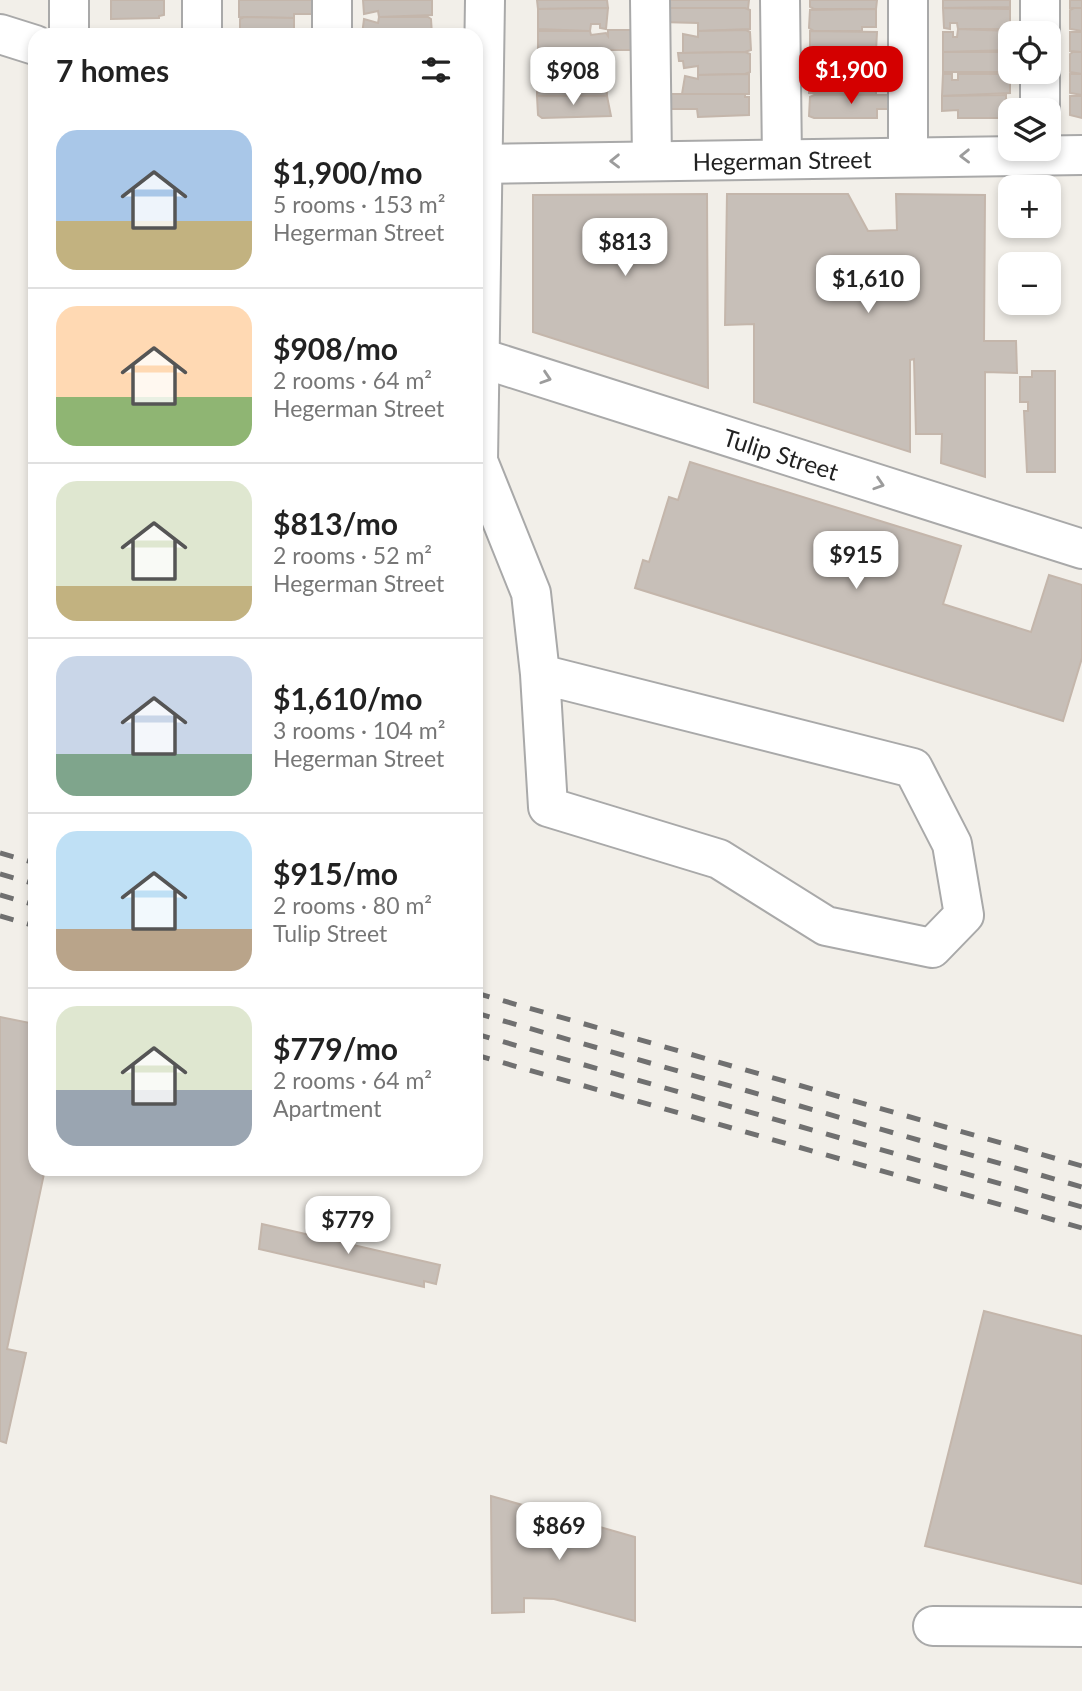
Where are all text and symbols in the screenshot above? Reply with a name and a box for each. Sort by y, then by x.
map controls [998,21,1061,315]
button: locate [998,21,1061,84]
pin: $1,900 [794,46,908,106]
pin: $908 [532,48,614,107]
icon: filters [417,51,455,89]
text: 7 homes [56,52,169,88]
text: $1,900 [815,55,887,83]
text: $908 [546,56,600,84]
button: layers [998,98,1061,161]
street label: Hegerman Street [692,144,872,175]
one-way arrow [959,148,970,164]
one-way arrow [609,153,620,169]
text: $1,900/mo [273,154,422,190]
icon: home [112,158,196,242]
button: + [998,175,1061,238]
text: 5 rooms · 153 m² [273,190,445,218]
text: Hegerman Street [273,218,444,246]
pin: $813 [584,218,666,278]
text: $813 [598,227,652,255]
button: − [998,252,1061,315]
pin: $1,610 [811,256,925,315]
text: $1,610 [832,264,904,292]
text: $908/mo [273,330,398,366]
icon: home [112,334,196,418]
text: 2 rooms · 64 m² [273,366,432,394]
one-way arrow [540,370,552,385]
text: Hegerman Street [273,394,444,422]
street label: Tulip Street [720,422,843,485]
one-way arrow [873,476,885,491]
text: $813/mo [273,505,398,541]
icon: home [112,509,196,593]
pin: $915 [815,532,897,591]
text: $915 [829,540,883,568]
text: 2 rooms · 52 m² [273,541,432,569]
text: Hegerman Street [273,569,444,597]
text: $1,610/mo [273,680,422,716]
icon: home [112,684,196,768]
text: 3 rooms · 104 m² [273,716,445,744]
text: Hegerman Street [273,744,444,772]
text: $915/mo [273,855,398,891]
icon: home [112,859,196,943]
text: 2 rooms · 80 m² [273,891,432,919]
text: Tulip Street [273,919,387,947]
text: $779/mo [273,1030,398,1066]
icon: home [112,1034,196,1118]
text: 2 rooms · 64 m² [273,1066,432,1094]
text: Apartment [273,1094,381,1122]
pin: $779 [307,1196,389,1256]
text: $779 [321,1205,375,1233]
pin: $869 [518,1502,600,1562]
text: $869 [532,1511,586,1539]

